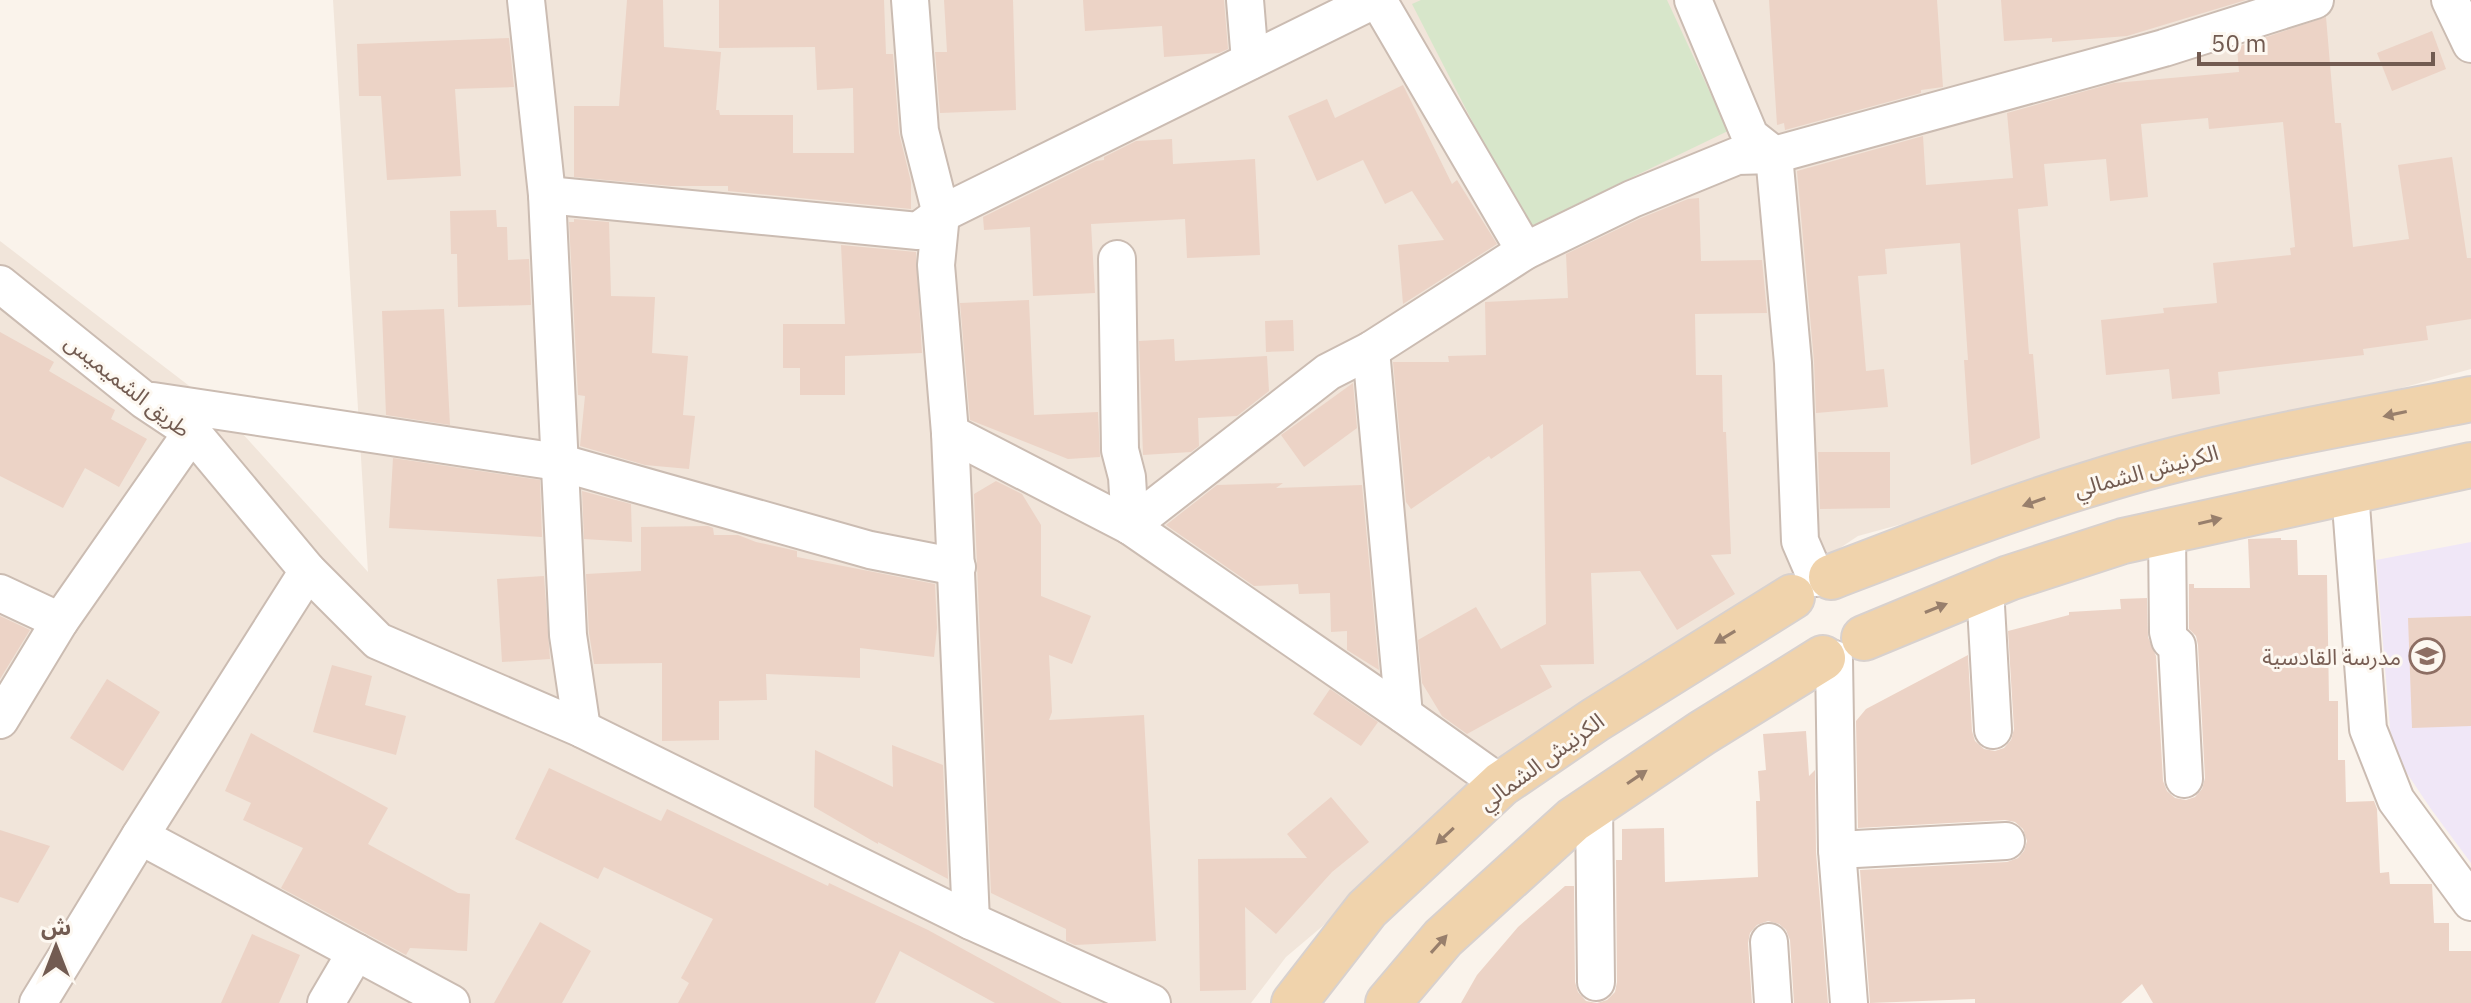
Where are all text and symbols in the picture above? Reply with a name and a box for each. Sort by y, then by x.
scale bar [2199,16,2433,66]
text: 50 m [2211,27,2266,59]
street label: طريق الشميميس [59,327,197,443]
one-way arrow [2382,409,2407,421]
street label: الكرنيش الشمالي [2071,437,2222,506]
one-way arrow [2021,497,2045,509]
one-way arrow [2198,514,2223,526]
one-way arrow [1924,601,1948,614]
one-way arrow [1714,630,1736,644]
school or university icon: مدرسة القادسية [2408,637,2446,675]
place label: مدرسة القادسية [2262,642,2401,671]
street label: الكرنيش الشمالي [1473,706,1611,819]
one-way arrow [1626,770,1648,784]
one-way arrow [1436,827,1455,845]
north arrow [16,907,96,987]
text: ش [41,912,71,941]
one-way arrow [1430,934,1447,954]

